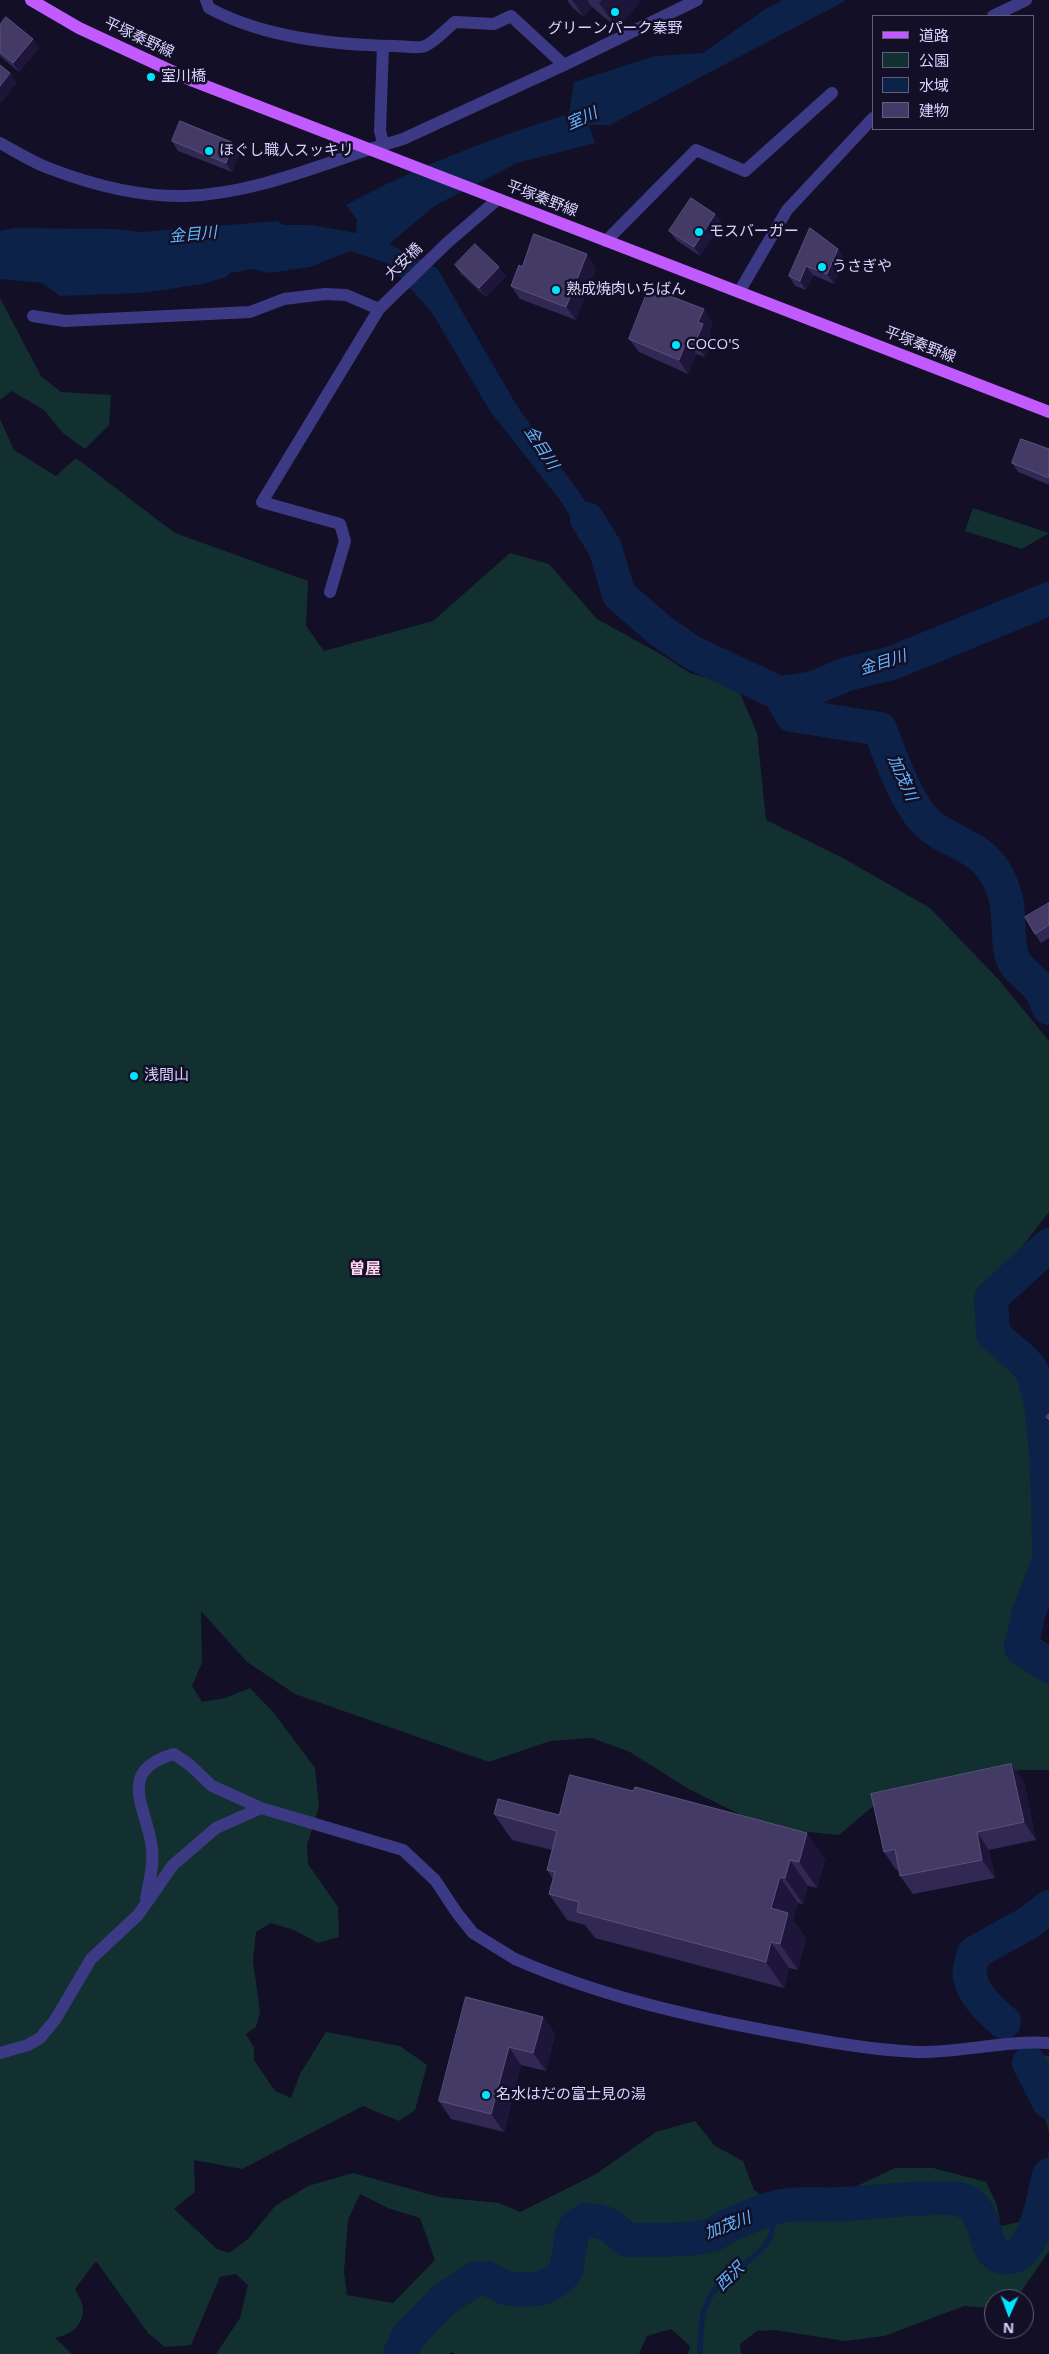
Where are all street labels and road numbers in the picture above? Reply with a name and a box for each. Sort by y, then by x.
street label: 平塚秦野線 [101,14,177,62]
street label: 平塚秦野線 [504,177,580,221]
street label: 大安橋 [382,240,426,284]
street label: 平塚秦野線 [882,323,958,367]

